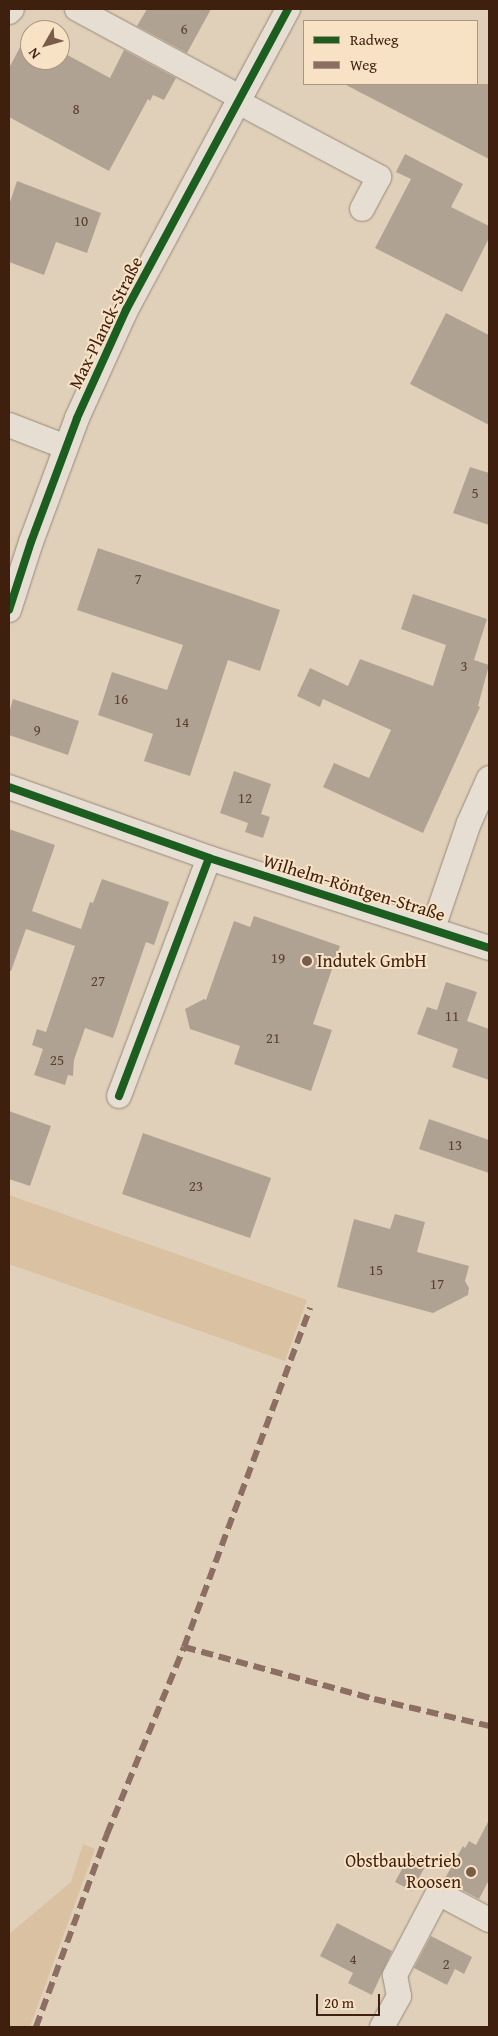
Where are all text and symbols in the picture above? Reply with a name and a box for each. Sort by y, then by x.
north arrow [20,20,70,70]
house number: 6 [180,20,188,38]
legend [303,20,478,85]
text: Radweg [350,29,399,50]
text: N [23,44,45,63]
text: Weg [350,54,377,75]
house number: 8 [72,100,80,118]
house number: 10 [74,212,88,230]
street label: Max-Planck-Straße [65,253,147,393]
house number: 5 [471,484,479,502]
house number: 7 [134,570,142,588]
house number: 3 [460,657,468,675]
house number: 16 [114,690,128,708]
house number: 14 [175,713,189,731]
house number: 9 [33,721,41,739]
house number: 12 [238,789,252,807]
street label: Wilhelm-Röntgen-Straße [260,850,448,926]
house number: 19 [271,949,285,967]
place label: Indutek GmbH [317,950,426,972]
marker: Indutek GmbH [301,955,313,967]
house number: 27 [91,972,105,990]
house number: 11 [445,1007,459,1025]
house number: 21 [266,1029,280,1047]
house number: 25 [50,1051,64,1069]
house number: 13 [448,1136,462,1154]
house number: 23 [189,1177,203,1195]
house number: 15 [369,1261,383,1279]
house number: 17 [430,1275,444,1293]
place label: Obstbaubetrieb Roosen [345,1851,461,1894]
marker: Obstbaubetrieb Roosen [465,1866,477,1878]
house number: 4 [349,1950,357,1968]
house number: 2 [442,1955,450,1973]
scale bar [318,1984,382,2016]
text: 20 m [324,1992,354,2013]

